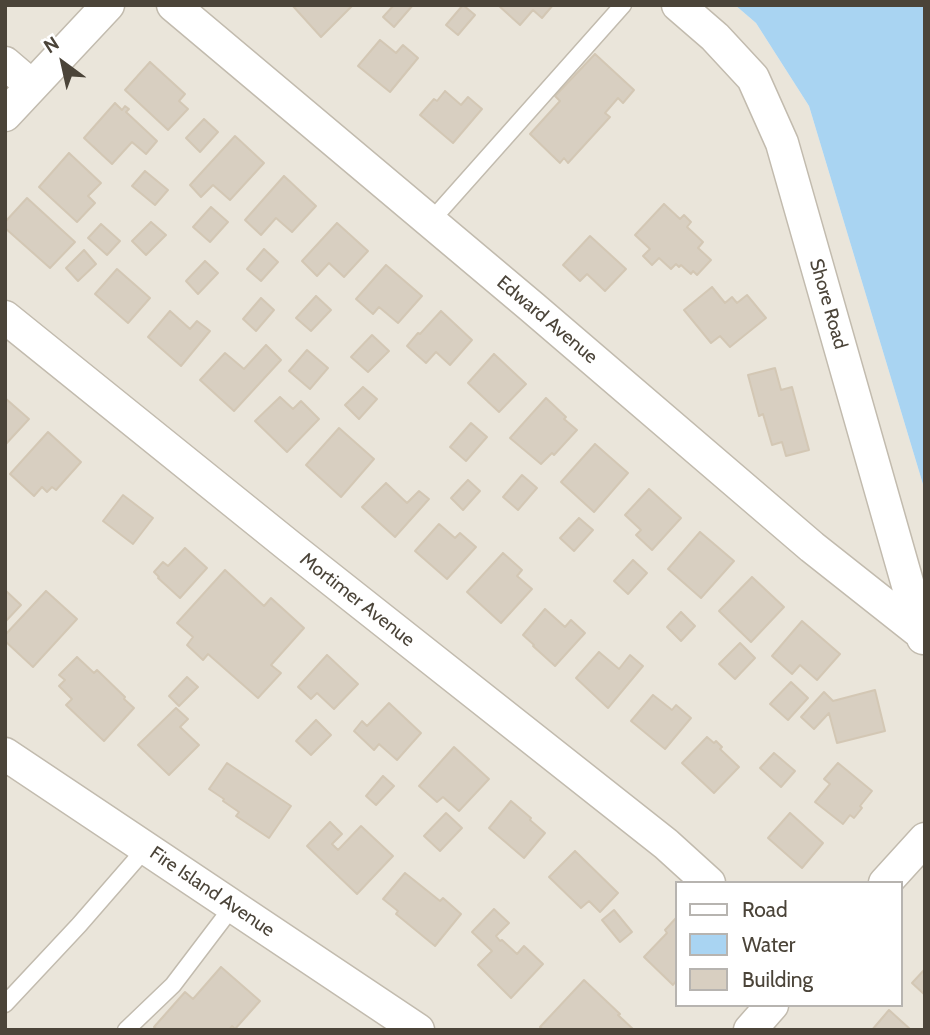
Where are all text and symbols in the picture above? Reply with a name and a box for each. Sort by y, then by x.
north arrow [28,28,98,98]
text: N [39,32,63,58]
street label: Shore Road [804,256,852,352]
street label: Edward Avenue [492,271,602,369]
street label: Mortimer Avenue [295,548,419,652]
street label: Fire Island Avenue [145,842,279,942]
legend [674,881,902,1007]
text: Road [742,897,788,922]
text: Water [742,932,795,957]
text: Building [742,967,813,992]

